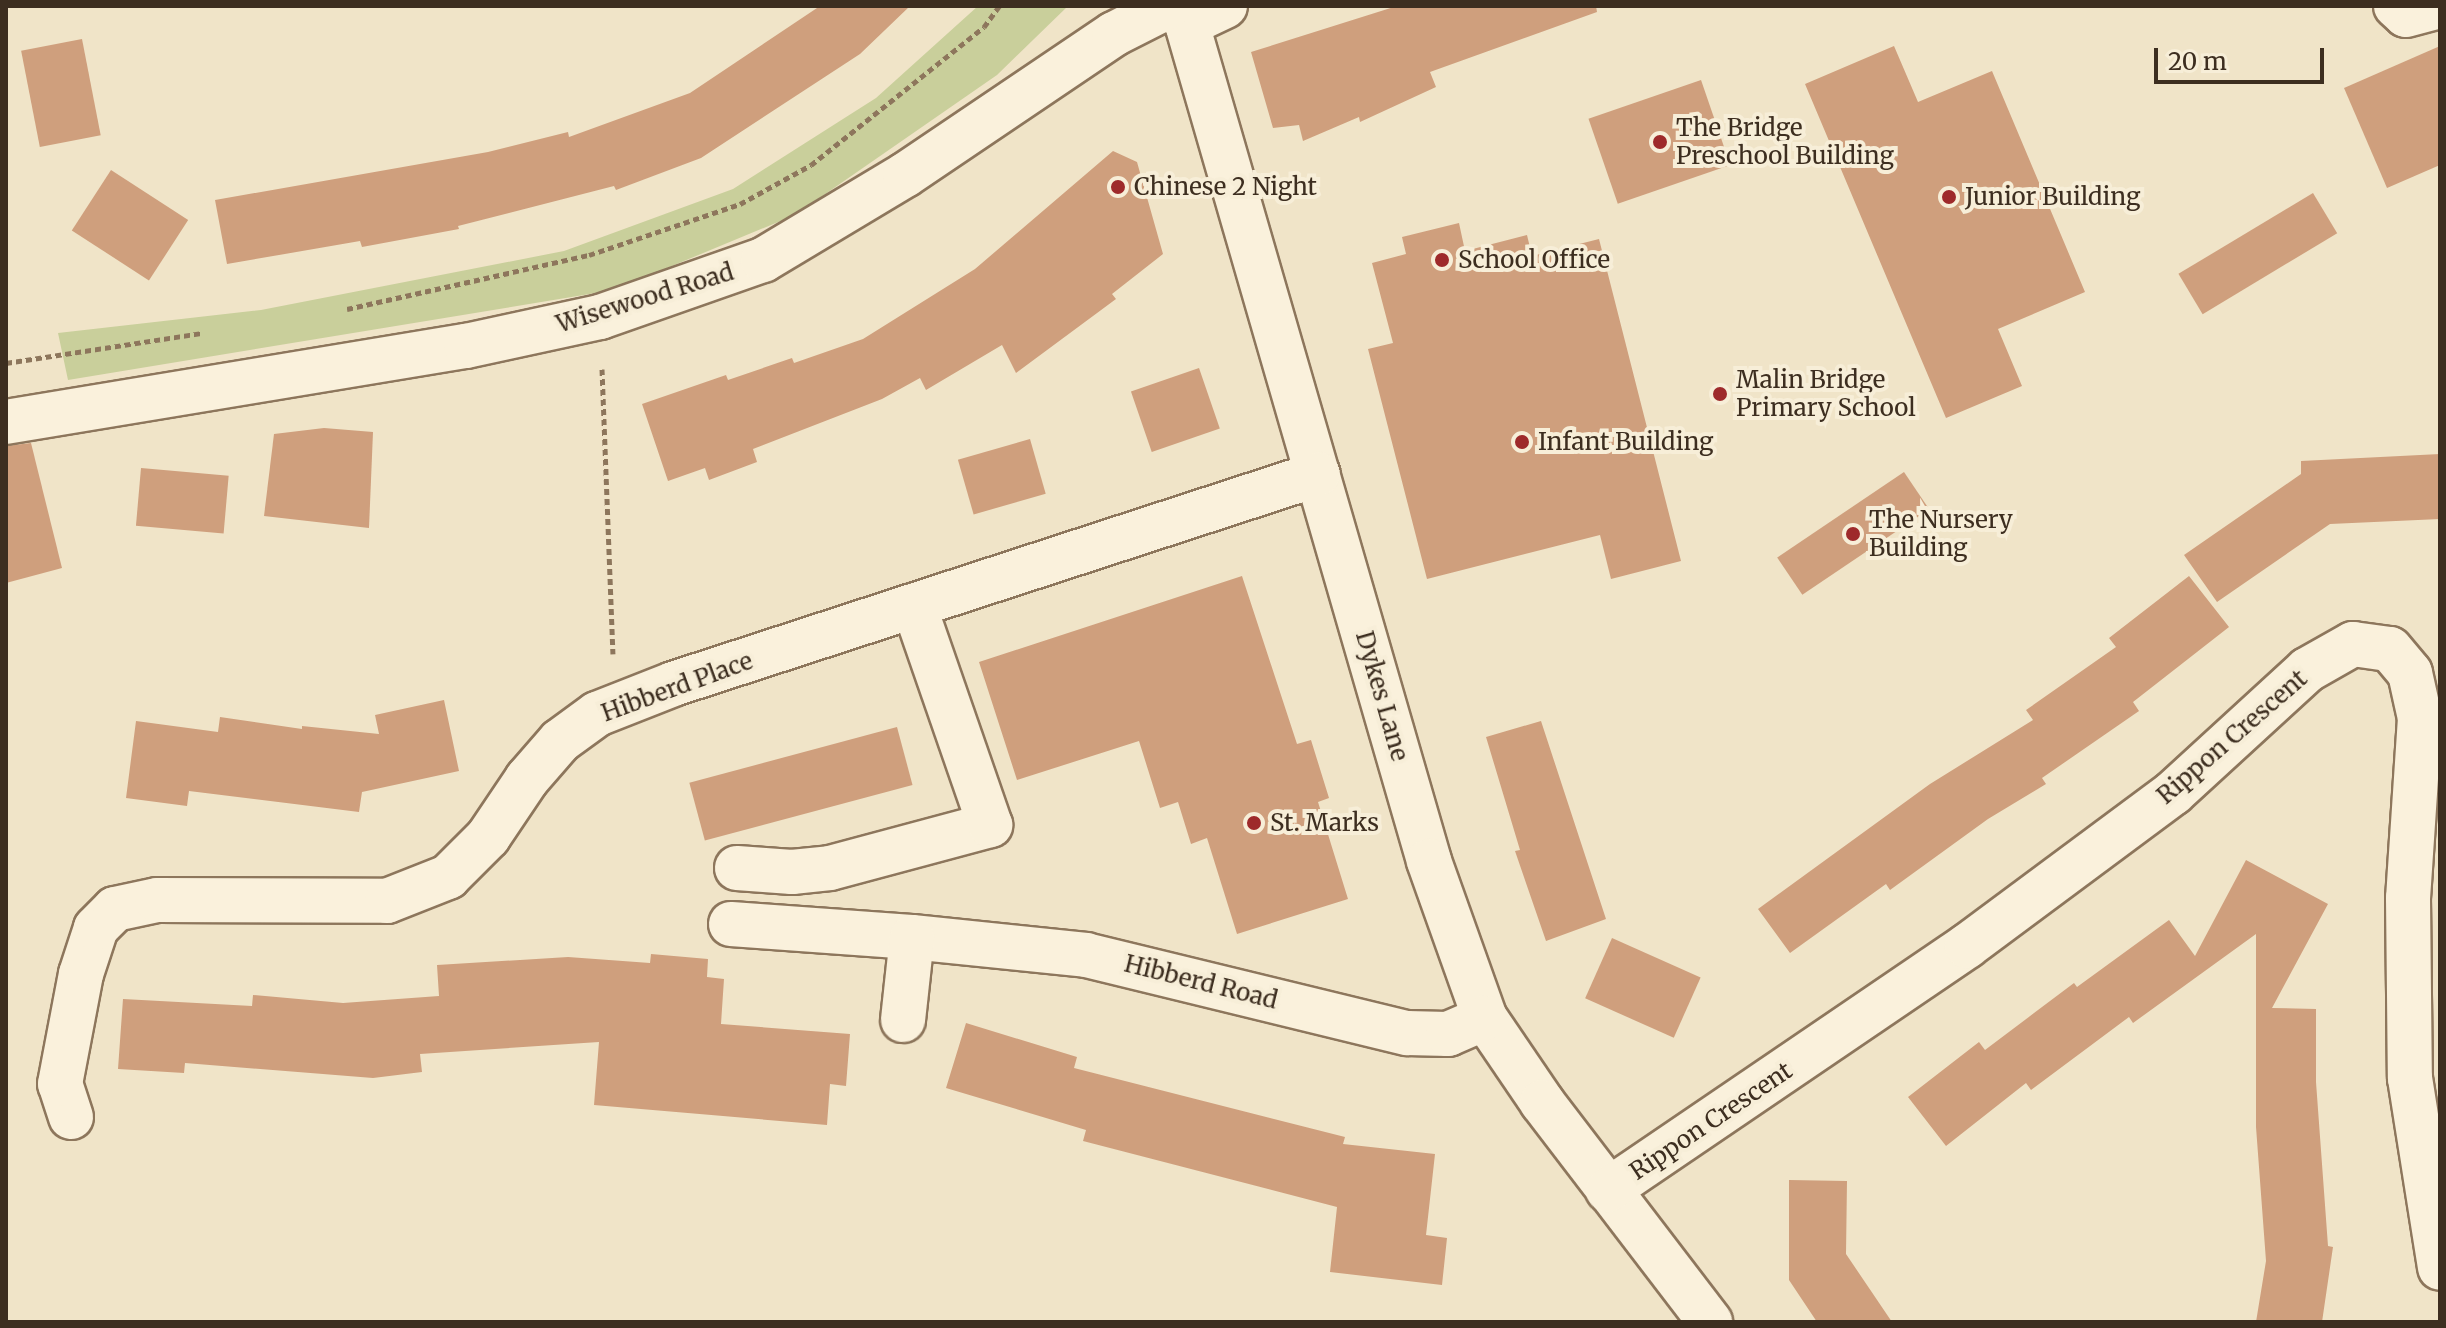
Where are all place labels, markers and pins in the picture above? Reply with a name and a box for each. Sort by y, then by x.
place label: The Bridge Preschool Building [1676,114,1894,170]
marker: The Bridge Preschool Building [1651,133,1669,151]
place label: Chinese 2 Night [1134,173,1317,201]
marker: Chinese 2 Night [1109,178,1127,196]
place label: Junior Building [1965,183,2140,211]
marker: Junior Building [1940,188,1958,206]
place label: School Office [1458,246,1610,274]
marker: School Office [1433,251,1451,269]
place label: Malin Bridge Primary School [1736,366,1916,422]
marker: Malin Bridge Primary School [1711,385,1729,403]
place label: Infant Building [1538,428,1714,456]
marker: Infant Building [1513,433,1531,451]
place label: The Nursery Building [1869,506,2013,562]
marker: The Nursery Building [1844,525,1862,543]
place label: St. Marks [1270,809,1379,837]
marker: St. Marks [1245,814,1263,832]

